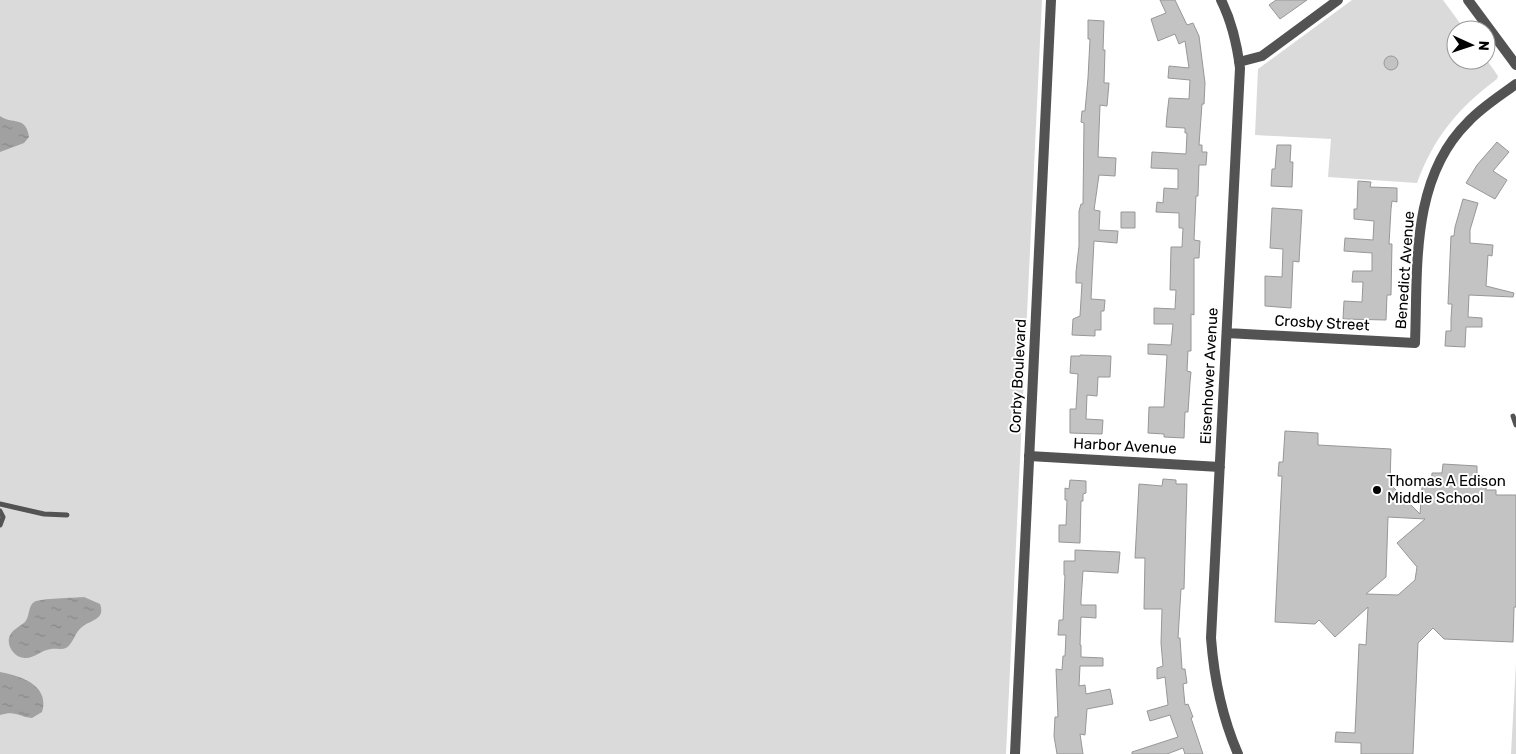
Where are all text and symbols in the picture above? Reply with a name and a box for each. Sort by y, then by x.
north arrow [1446,20,1496,70]
text: N [1475,40,1492,51]
street label: Benedict Avenue [1392,210,1418,330]
street label: Eisenhower Avenue [1196,307,1222,445]
street label: Crosby Street [1274,312,1370,334]
street label: Corby Boulevard [1006,318,1030,434]
street label: Harbor Avenue [1073,434,1177,458]
place label: Thomas A Edison Middle School [1387,472,1506,507]
marker: Thomas A Edison Middle School [1371,484,1383,496]

